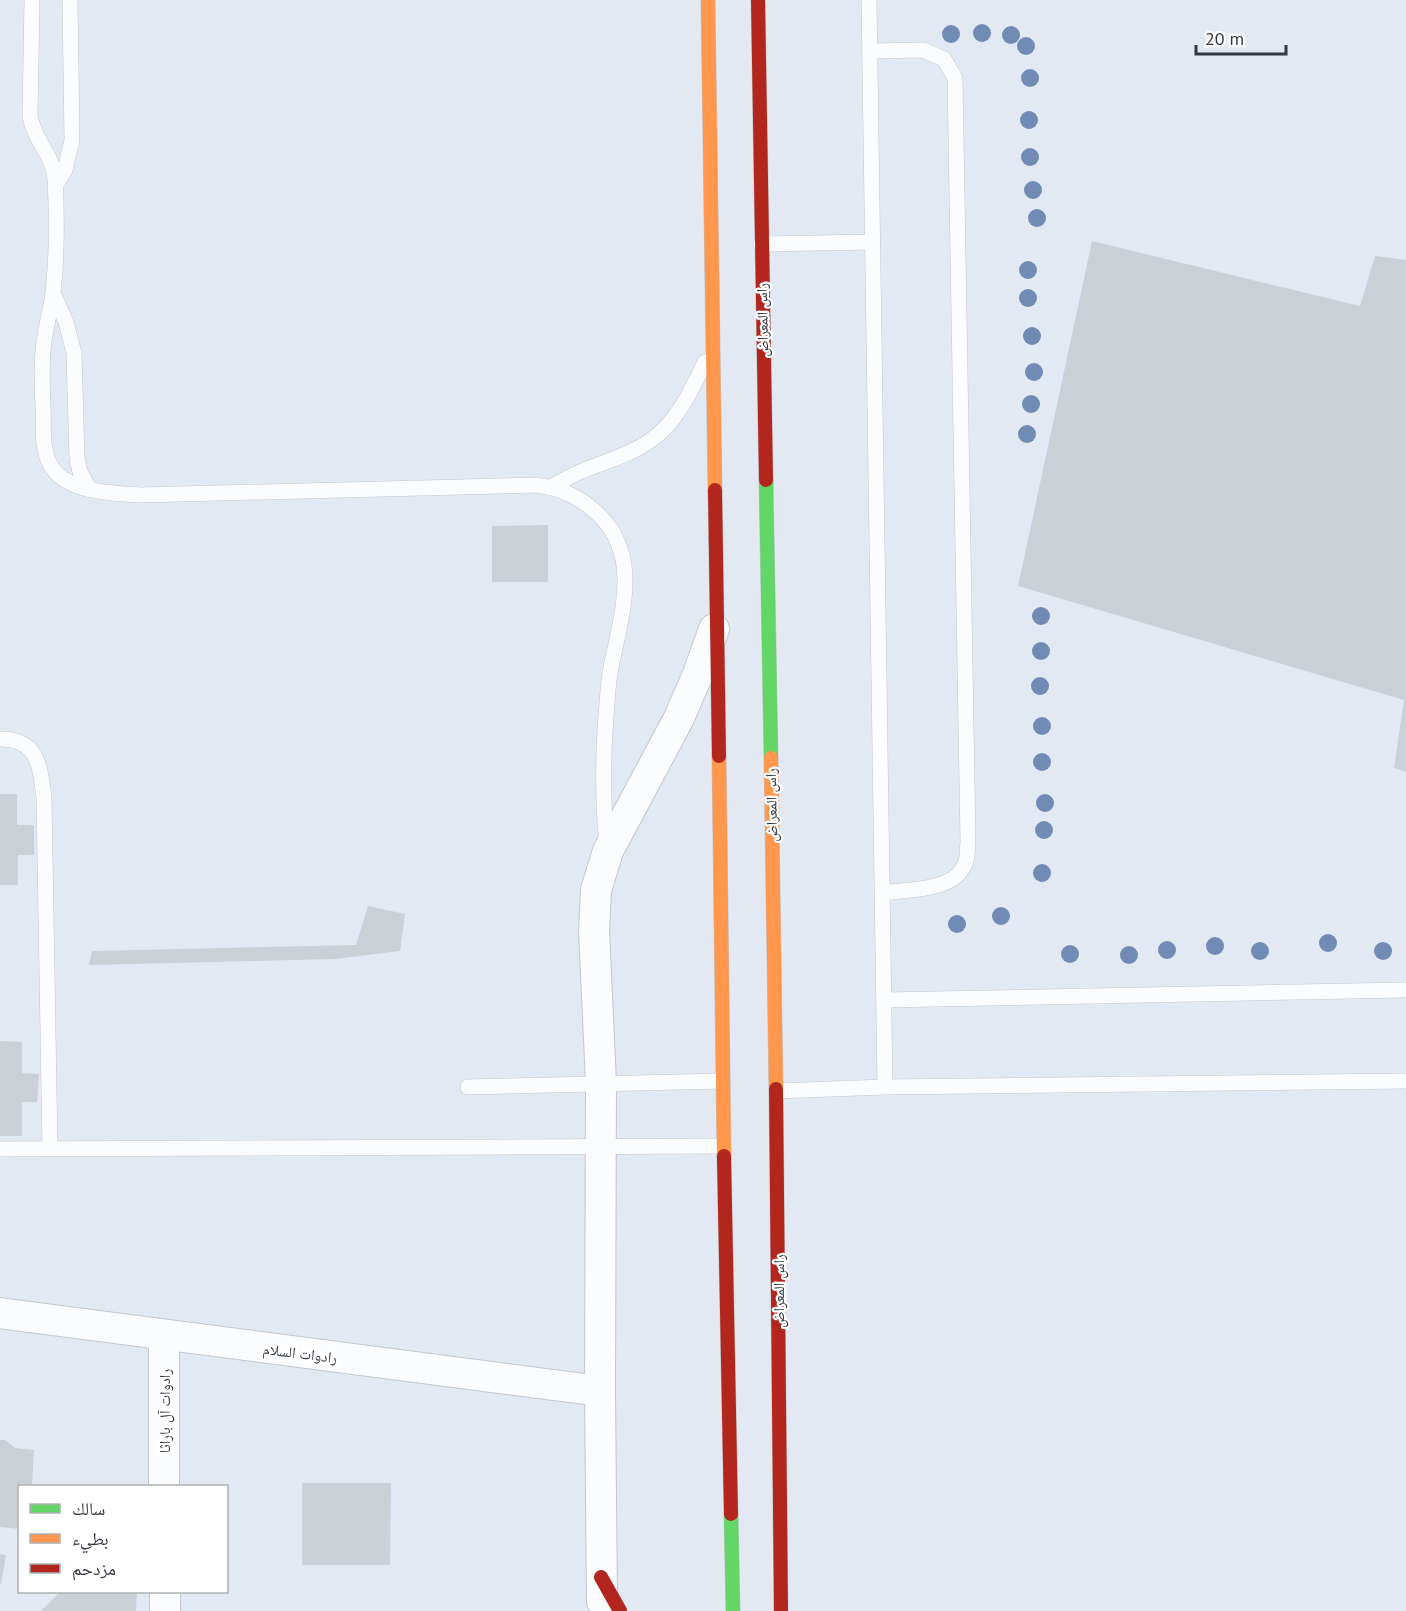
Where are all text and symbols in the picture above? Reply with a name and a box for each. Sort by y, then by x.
scale bar [1196,18,1286,56]
text: 20 m [1205,27,1244,50]
street label: راس المعراض [752,283,773,357]
street label: راس المعراض [761,768,782,842]
street label: راس المعراض [769,1254,789,1328]
street label: رادوات السلام [262,1339,339,1368]
street label: رادوات آل باراثا [155,1369,175,1453]
legend [18,1485,228,1593]
text: سالك [72,1497,105,1520]
text: بطيء [72,1527,109,1554]
text: مزدحم [72,1557,116,1581]

